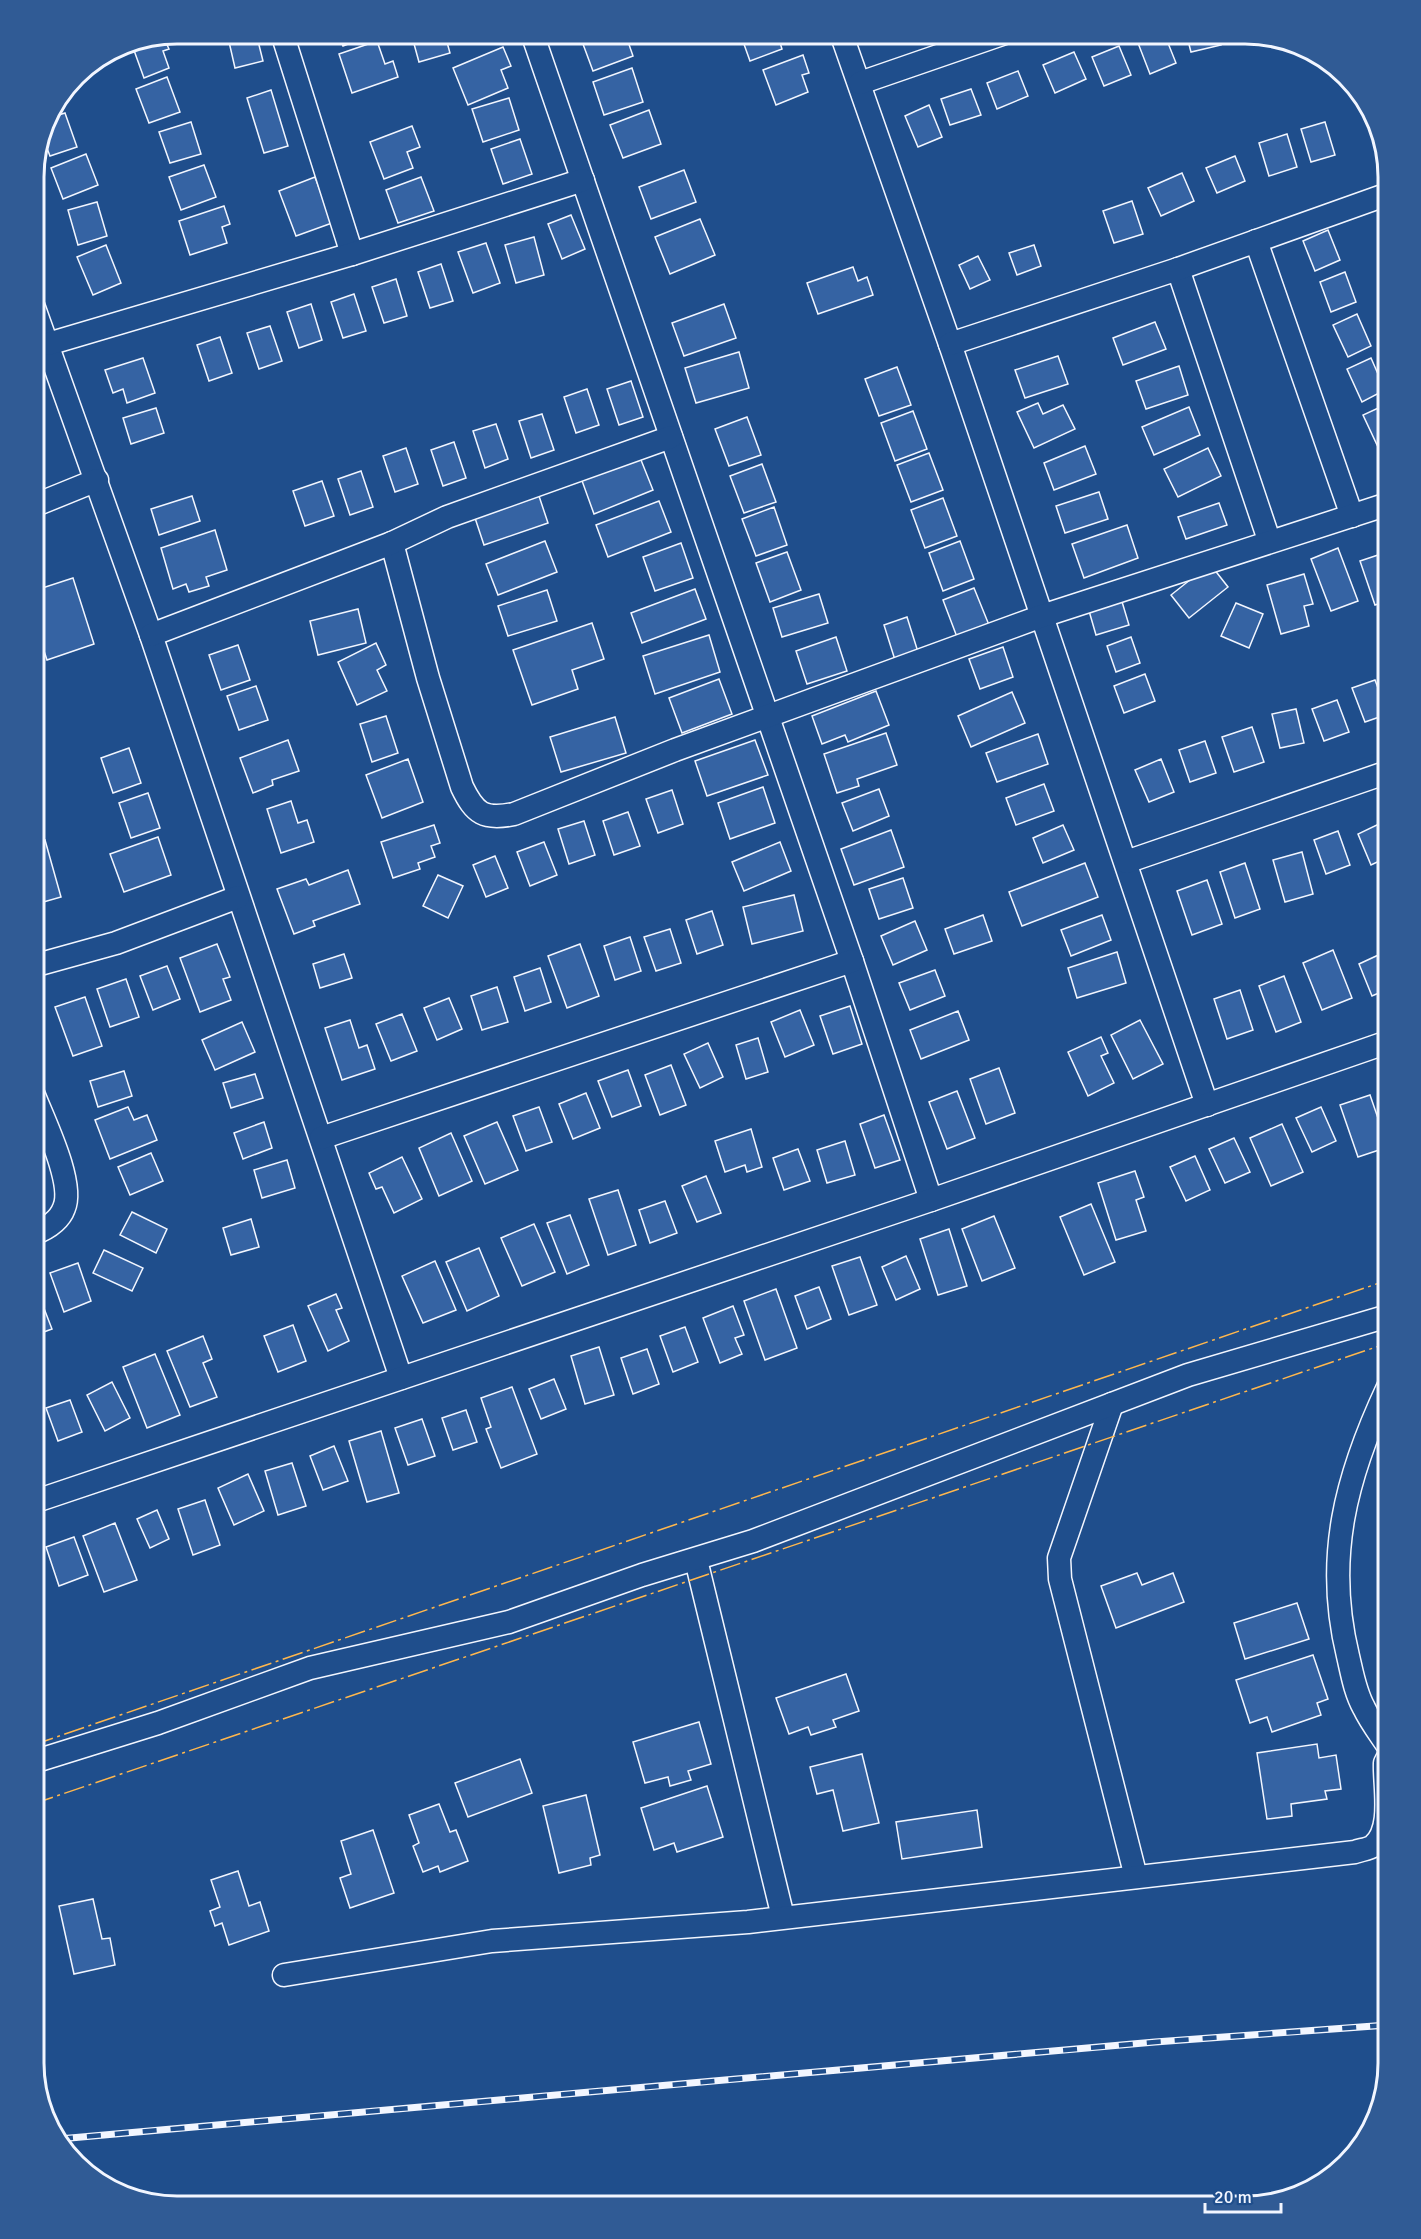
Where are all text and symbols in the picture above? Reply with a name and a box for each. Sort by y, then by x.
scale bar [1205,2176,1282,2214]
text: 20 m [1214,2186,1252,2208]

